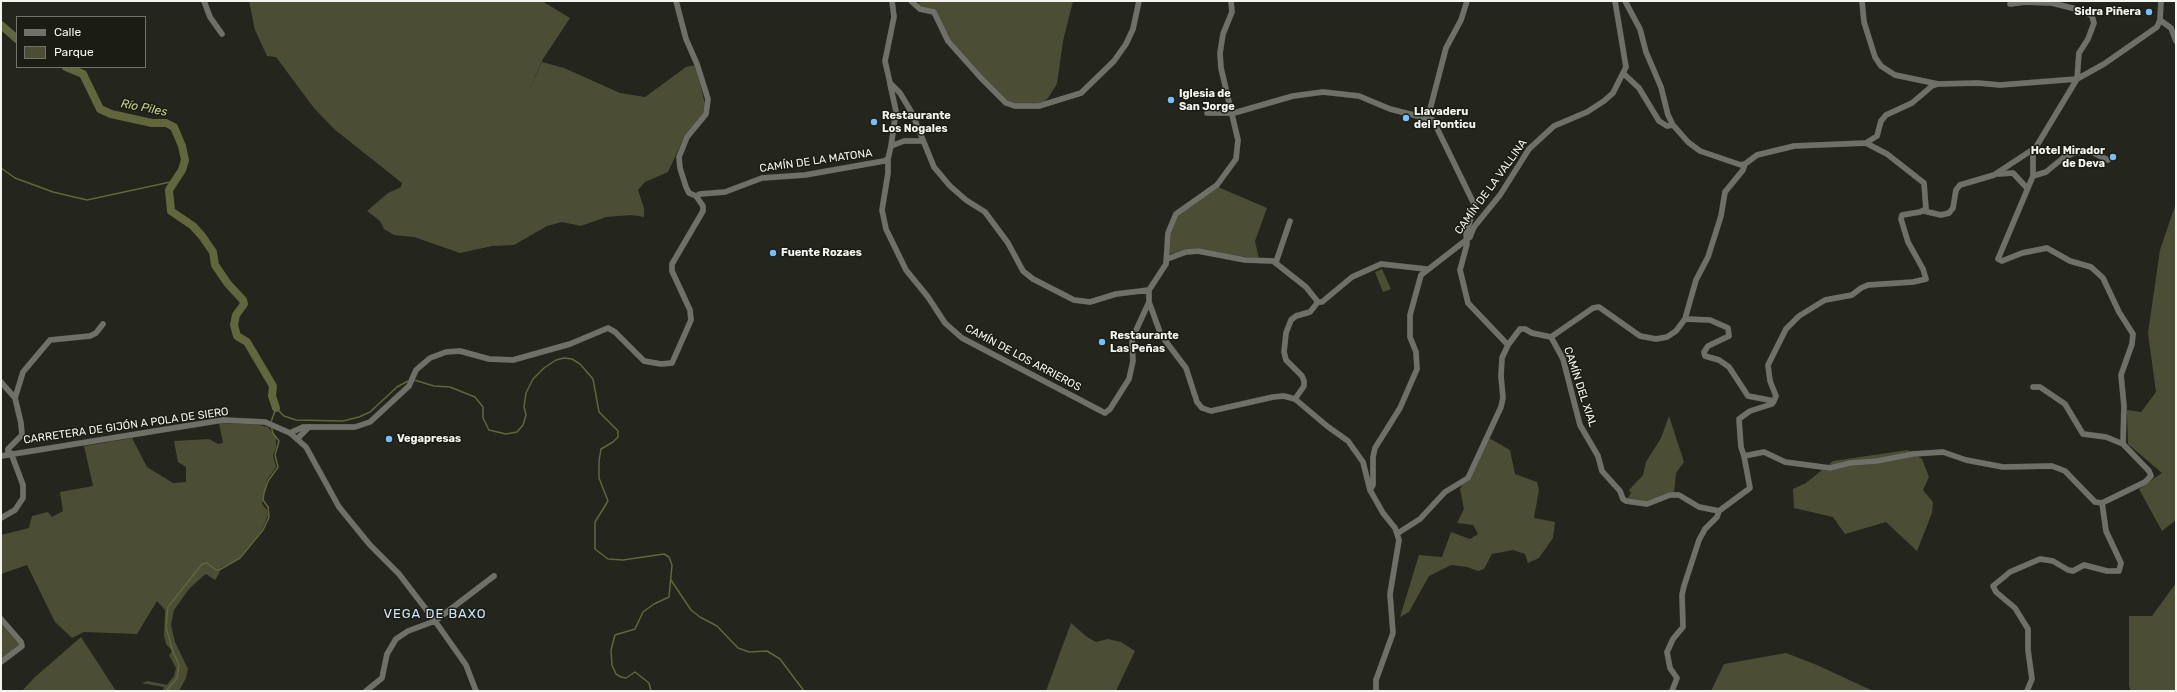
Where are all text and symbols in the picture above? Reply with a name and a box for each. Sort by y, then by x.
place label: Sidra Piñera [2074,5,2141,19]
marker: Sidra Piñera [2144,7,2154,17]
legend [16,16,146,68]
text: Calle [54,25,81,39]
text: Parque [54,45,94,59]
place label: Iglesia de San Jorge [1179,87,1235,113]
marker: Iglesia de San Jorge [1166,95,1176,105]
water label: Río Piles [120,96,168,120]
place label: Llavaderu del Ponticu [1414,105,1476,131]
place label: Restaurante Los Nogales [882,109,951,135]
marker: Llavaderu del Ponticu [1401,113,1411,123]
marker: Restaurante Los Nogales [869,117,879,127]
street label: CAMÍN DE LA VALLINA [1452,137,1530,237]
place label: Hotel Mirador de Deva [2031,144,2105,170]
street label: CAMÍN DE LA MATONA [759,147,873,175]
marker: Hotel Mirador de Deva [2108,152,2118,162]
place label: Fuente Rozaes [781,246,862,260]
marker: Fuente Rozaes [768,248,778,258]
street label: CAMÍN DE LOS ARRIEROS [963,322,1083,394]
place label: Restaurante Las Peñas [1110,329,1179,355]
marker: Restaurante Las Peñas [1097,337,1107,347]
street label: CAMÍN DEL XIAL [1561,345,1599,429]
street label: CARRETERA DE GIJÓN A POLA DE SIERO [23,405,229,447]
place label: Vegapresas [397,432,461,446]
marker: Vegapresas [384,434,394,444]
district label: VEGA DE BAXO [384,606,486,622]

